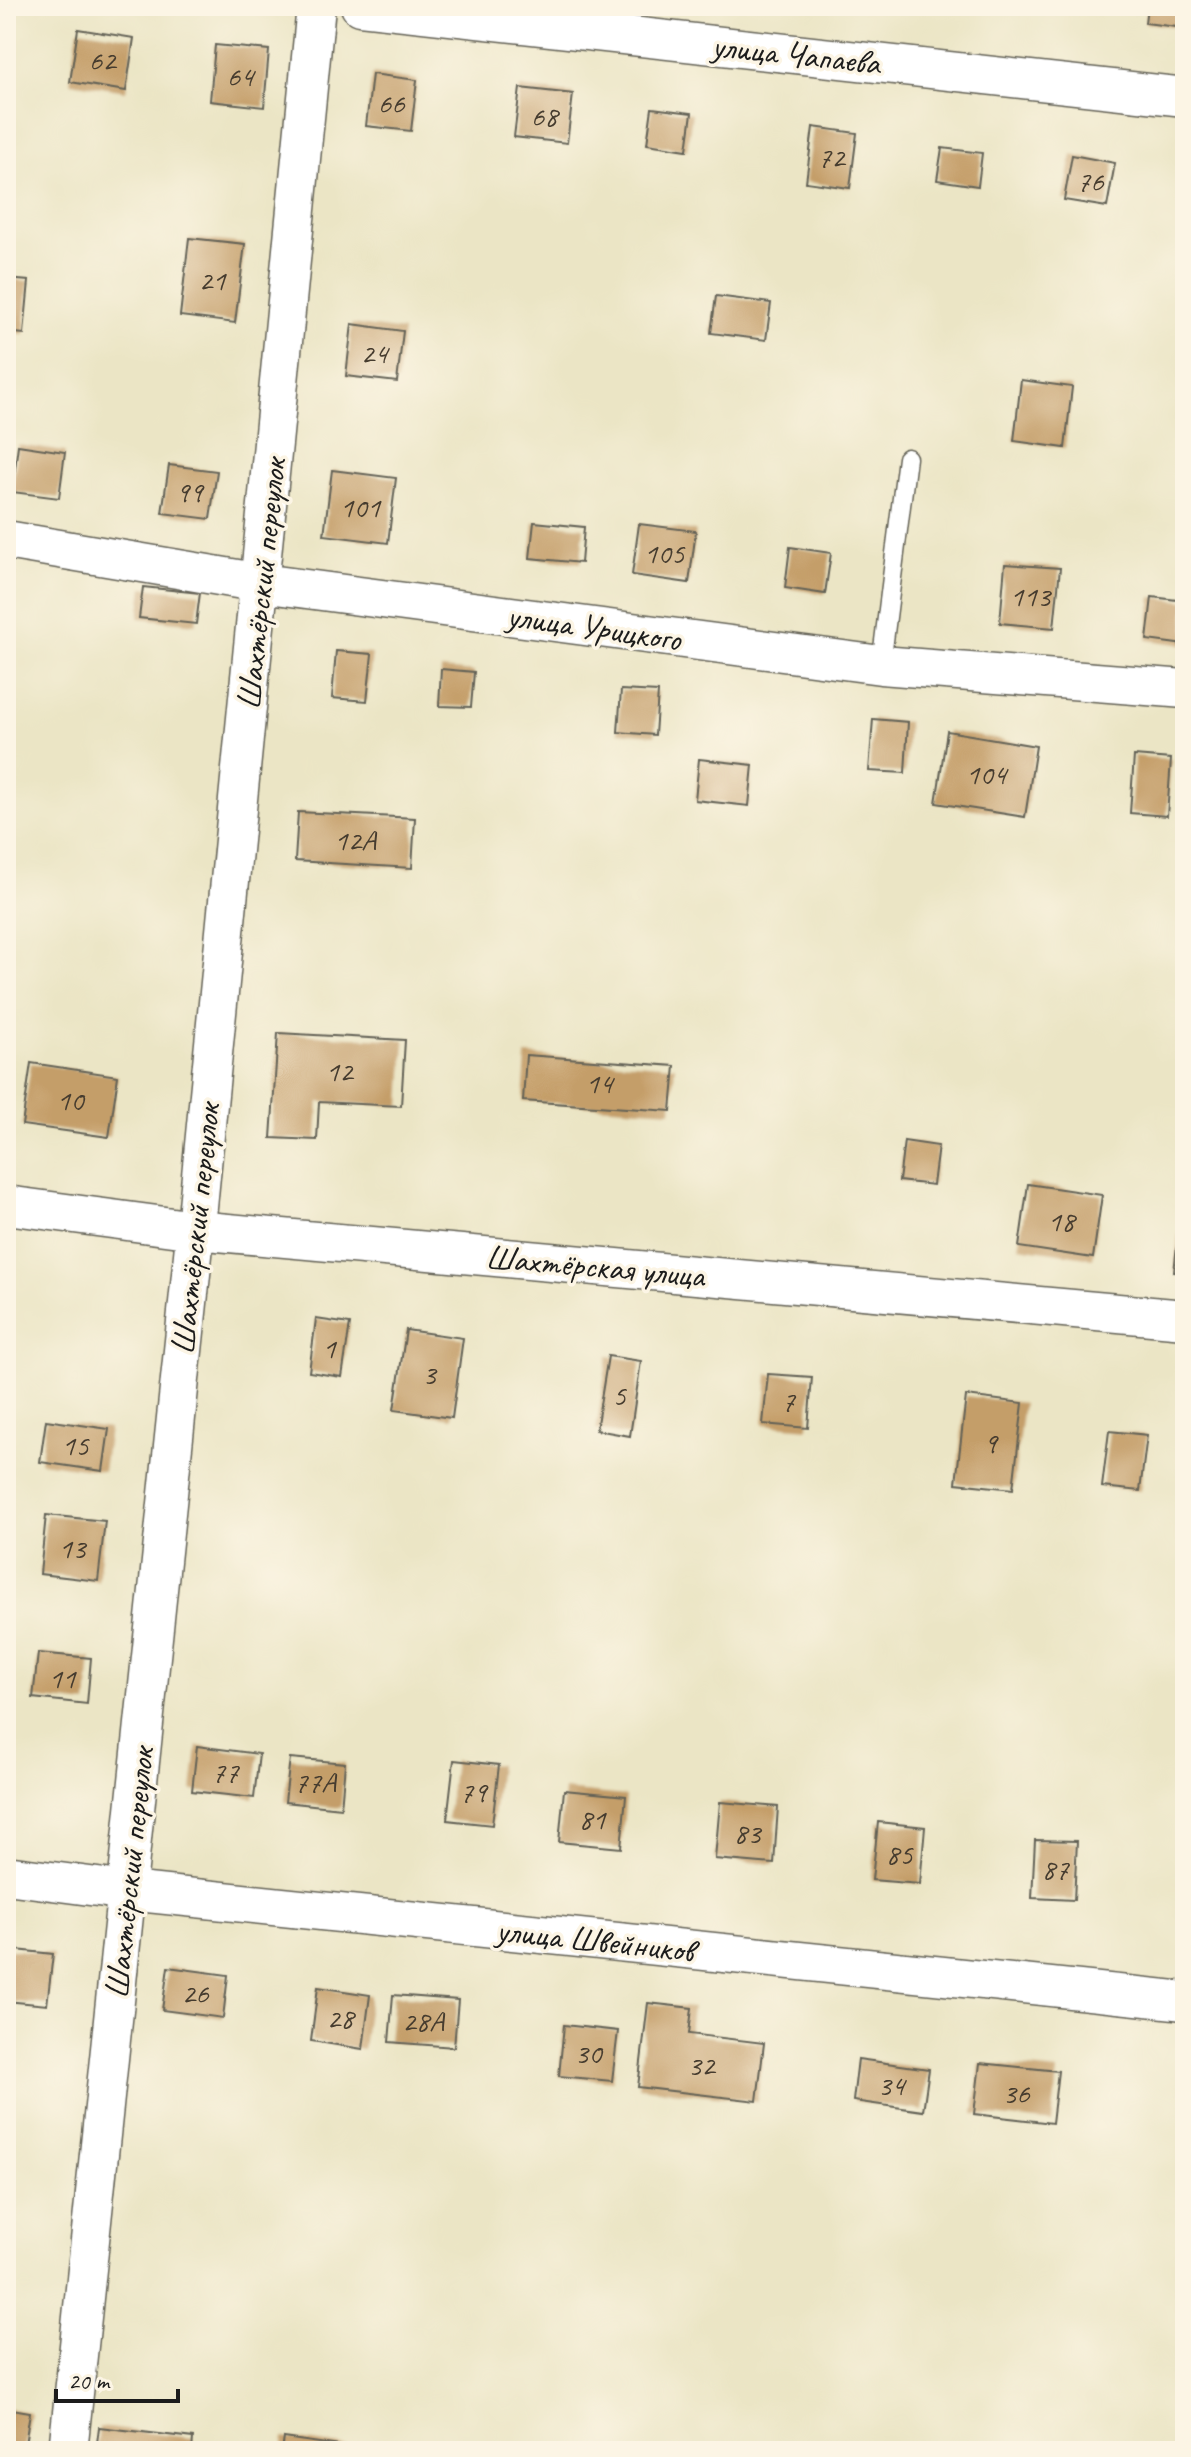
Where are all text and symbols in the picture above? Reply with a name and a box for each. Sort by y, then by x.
street label: улица Чапаева [708,24,884,84]
house number: 62 [89,41,118,79]
house number: 64 [227,57,256,95]
house number: 66 [378,84,406,122]
house number: 68 [531,97,560,135]
house number: 72 [818,138,847,176]
house number: 76 [1077,162,1105,200]
house number: 21 [199,261,227,299]
house number: 24 [361,334,390,372]
street label: Шахтёрский переулок [226,453,296,712]
house number: 99 [176,473,205,511]
house number: 101 [340,488,382,526]
house number: 105 [644,534,686,572]
house number: 113 [1010,577,1053,615]
street label: улица Урицкого [502,593,686,661]
house number: 104 [966,755,1009,793]
house number: 12А [334,821,378,859]
house number: 12 [326,1052,355,1090]
house number: 14 [586,1064,615,1102]
house number: 10 [57,1081,86,1119]
street label: Шахтёрский переулок [160,1098,230,1357]
house number: 18 [1048,1202,1077,1240]
street label: Шахтёрская улица [484,1235,709,1297]
house number: 1 [322,1329,337,1367]
house number: 3 [422,1355,438,1393]
house number: 5 [612,1376,627,1414]
house number: 7 [781,1382,796,1420]
house number: 9 [983,1424,999,1462]
house number: 15 [62,1426,90,1464]
house number: 13 [59,1529,88,1567]
house number: 11 [49,1659,77,1697]
street label: Шахтёрский переулок [94,1742,164,2001]
house number: 77 [212,1753,240,1791]
house number: 77А [294,1763,338,1801]
house number: 79 [460,1773,489,1811]
house number: 81 [579,1800,607,1838]
house number: 83 [734,1814,763,1852]
house number: 85 [886,1835,914,1873]
house number: 87 [1042,1850,1070,1888]
street label: улица Швейников [492,1908,702,1972]
house number: 26 [182,1974,210,2012]
house number: 28 [327,1999,356,2037]
house number: 28А [402,2002,446,2040]
house number: 30 [575,2034,604,2072]
house number: 32 [688,2046,717,2084]
house number: 34 [878,2066,907,2104]
house number: 36 [1003,2074,1031,2112]
scale bar [56,2353,178,2403]
text: 20 m [68,2366,111,2396]

